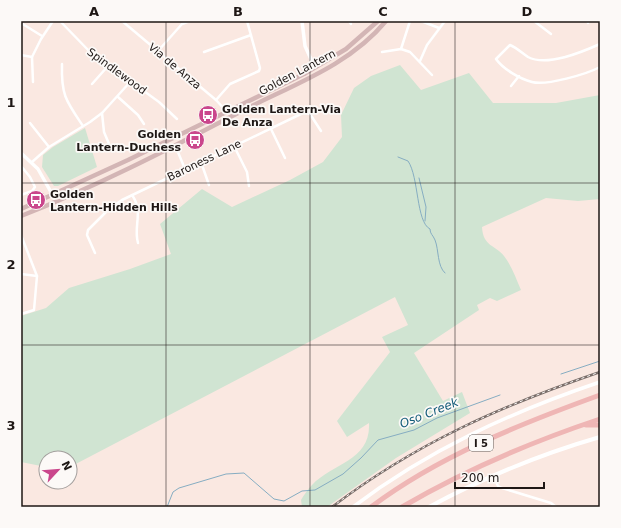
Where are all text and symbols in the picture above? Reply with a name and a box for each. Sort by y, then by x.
text: A [89,4,99,19]
text: B [233,4,243,19]
text: C [378,4,388,19]
text: D [522,4,533,19]
street label: Via de Anza [146,41,204,92]
street label: Spindlewood [84,45,149,97]
street label: Golden Lantern [257,47,338,98]
text: 1 [6,95,16,110]
place label: Golden Lantern-Via De Anza [222,103,341,129]
bus stop icon: Golden Lantern-Via De Anza [197,104,219,126]
place label: Golden Lantern-Duchess [76,128,181,154]
bus stop icon: Golden Lantern-Duchess [184,129,206,151]
street label: Baroness Lane [165,137,243,184]
place label: Golden Lantern-Hidden Hills [50,188,178,214]
bus stop icon: Golden Lantern-Hidden Hills [25,189,47,211]
text: 2 [6,257,16,272]
water label: Oso Creek [398,395,461,431]
text: 3 [6,418,16,433]
road number: I 5 [469,435,493,451]
north arrow [38,450,78,490]
text: N [59,459,74,473]
scale bar [455,464,544,490]
text: 200 m [461,471,499,485]

